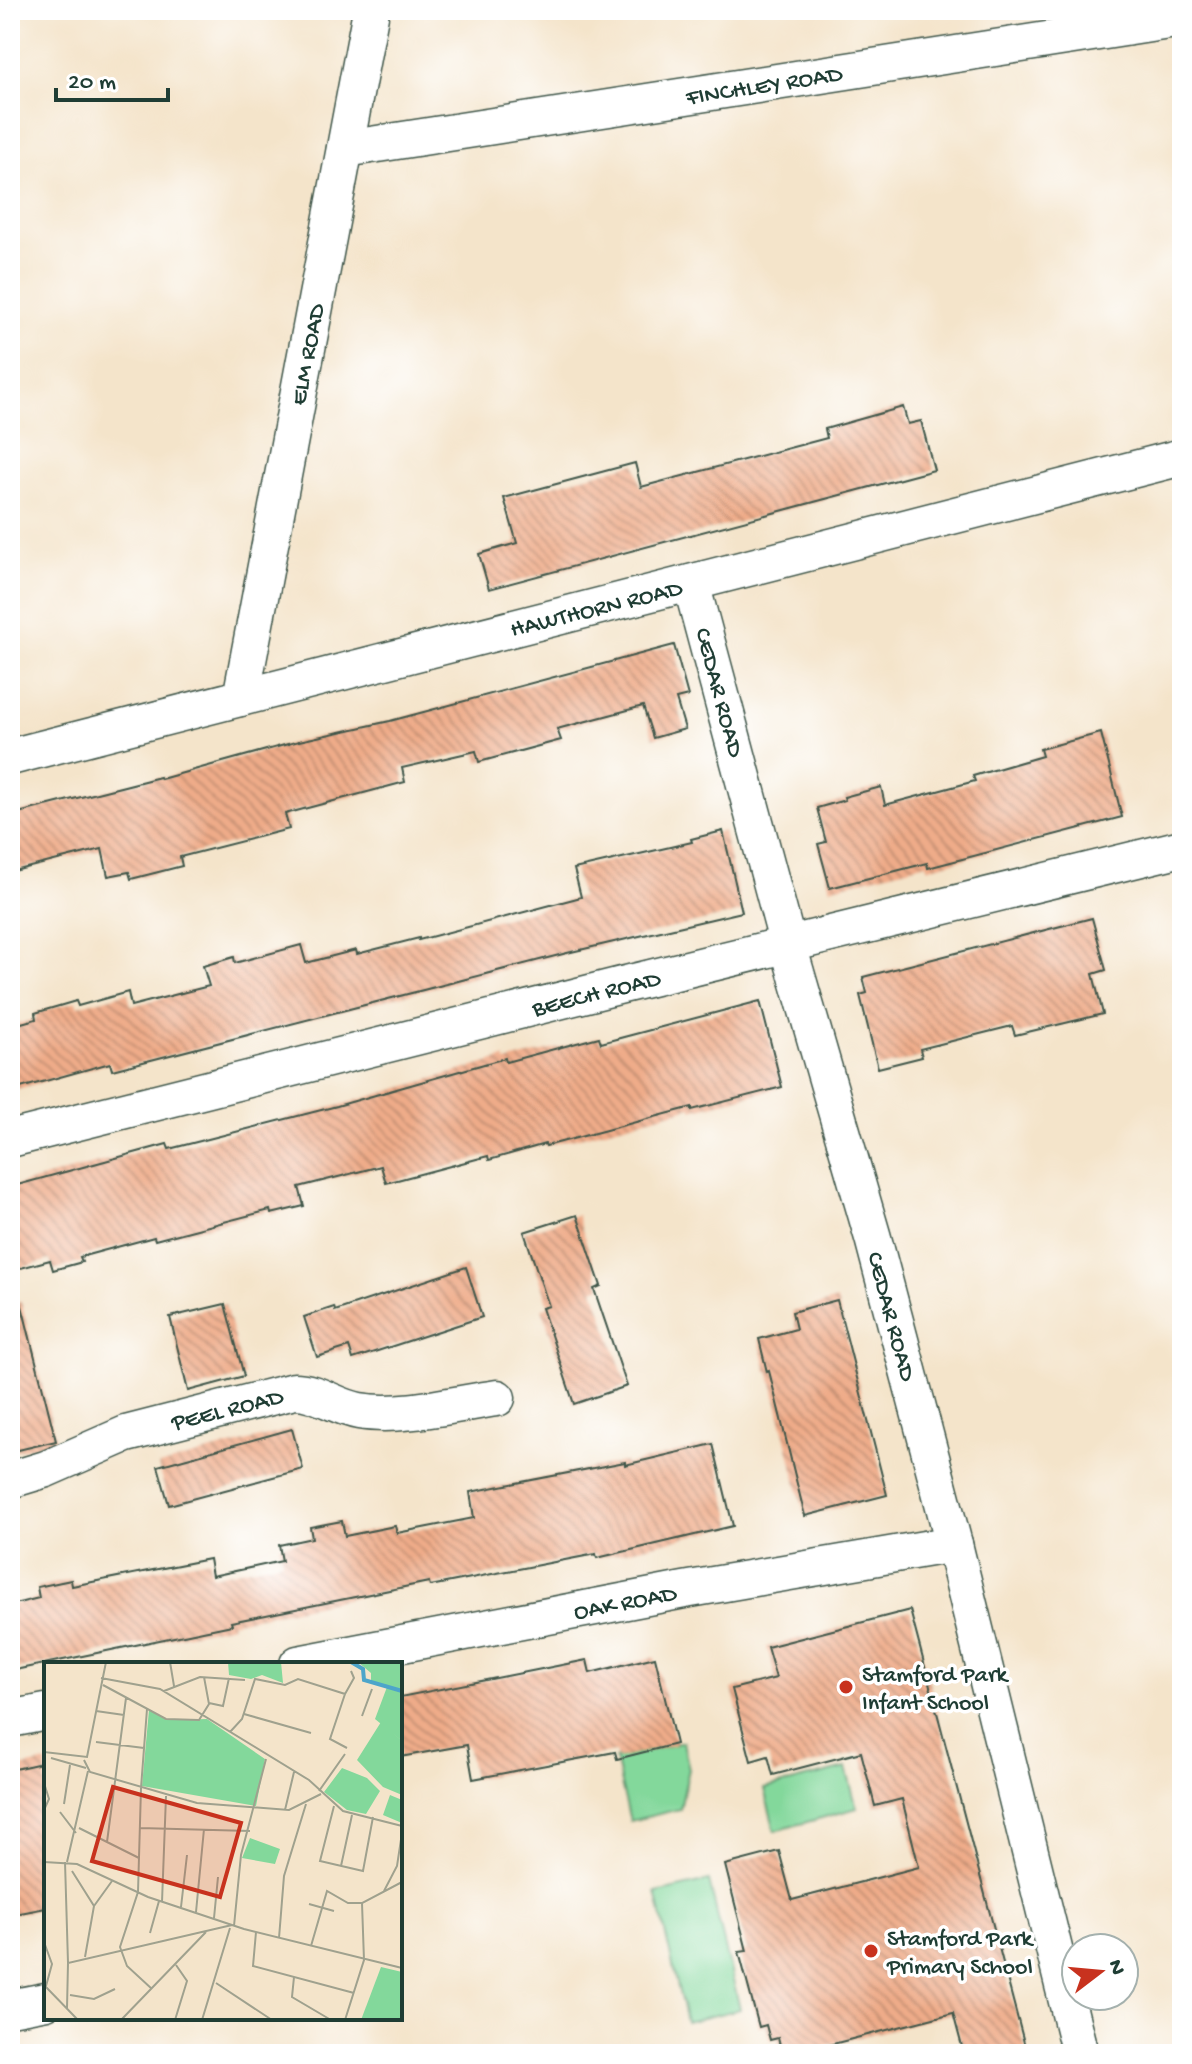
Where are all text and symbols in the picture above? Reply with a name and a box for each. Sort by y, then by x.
scale bar [56,52,168,102]
street label: FINCHLEY ROAD [683,61,845,114]
text: 20 m [68,69,116,98]
street label: ELM ROAD [285,301,334,408]
street label: HAWTHORN ROAD [508,575,686,646]
street label: CEDAR ROAD [686,625,749,761]
street label: BEECH ROAD [529,965,664,1026]
street label: CEDAR ROAD [858,1249,921,1385]
street label: PEEL ROAD [168,1383,287,1440]
street label: OAK ROAD [572,1580,680,1629]
inset map [44,1662,402,2020]
place label: Stamford Park Infant School [862,1662,1009,1719]
marker: Stamford Park Infant School [837,1678,855,1696]
place label: Stamford Park Primary School [886,1926,1034,1983]
north arrow [1060,1932,1140,2012]
marker: Stamford Park Primary School [862,1942,880,1960]
text: N [1101,1957,1130,1978]

